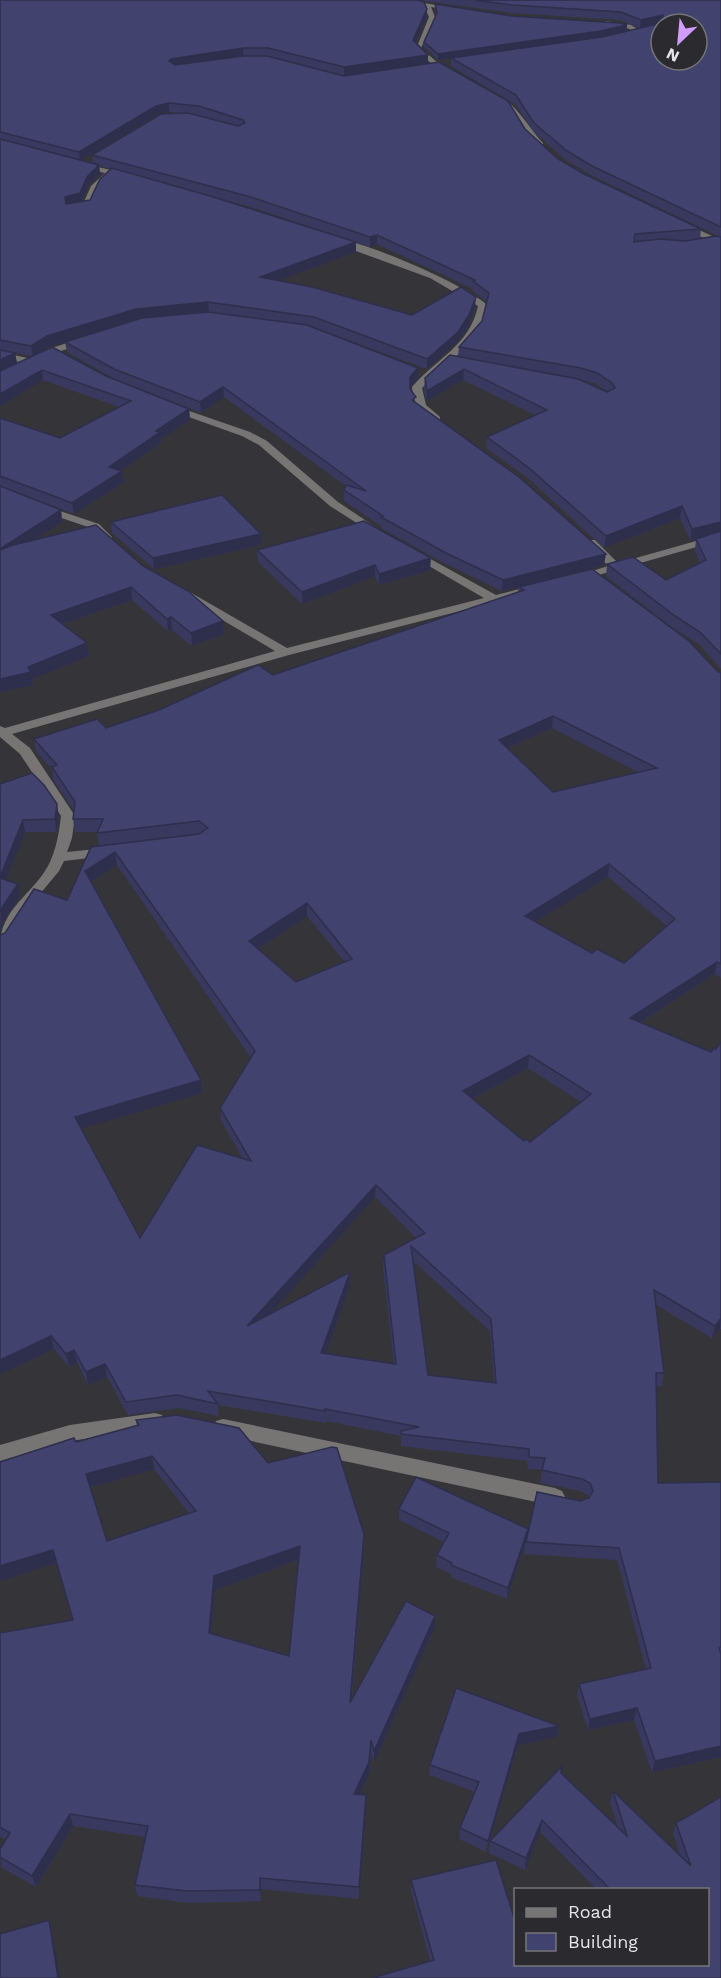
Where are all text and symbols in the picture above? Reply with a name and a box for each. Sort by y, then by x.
north arrow [649,12,709,72]
text: N [663,44,682,66]
legend [514,1888,709,1966]
text: Road [568,1901,612,1922]
text: Building [568,1931,638,1952]

